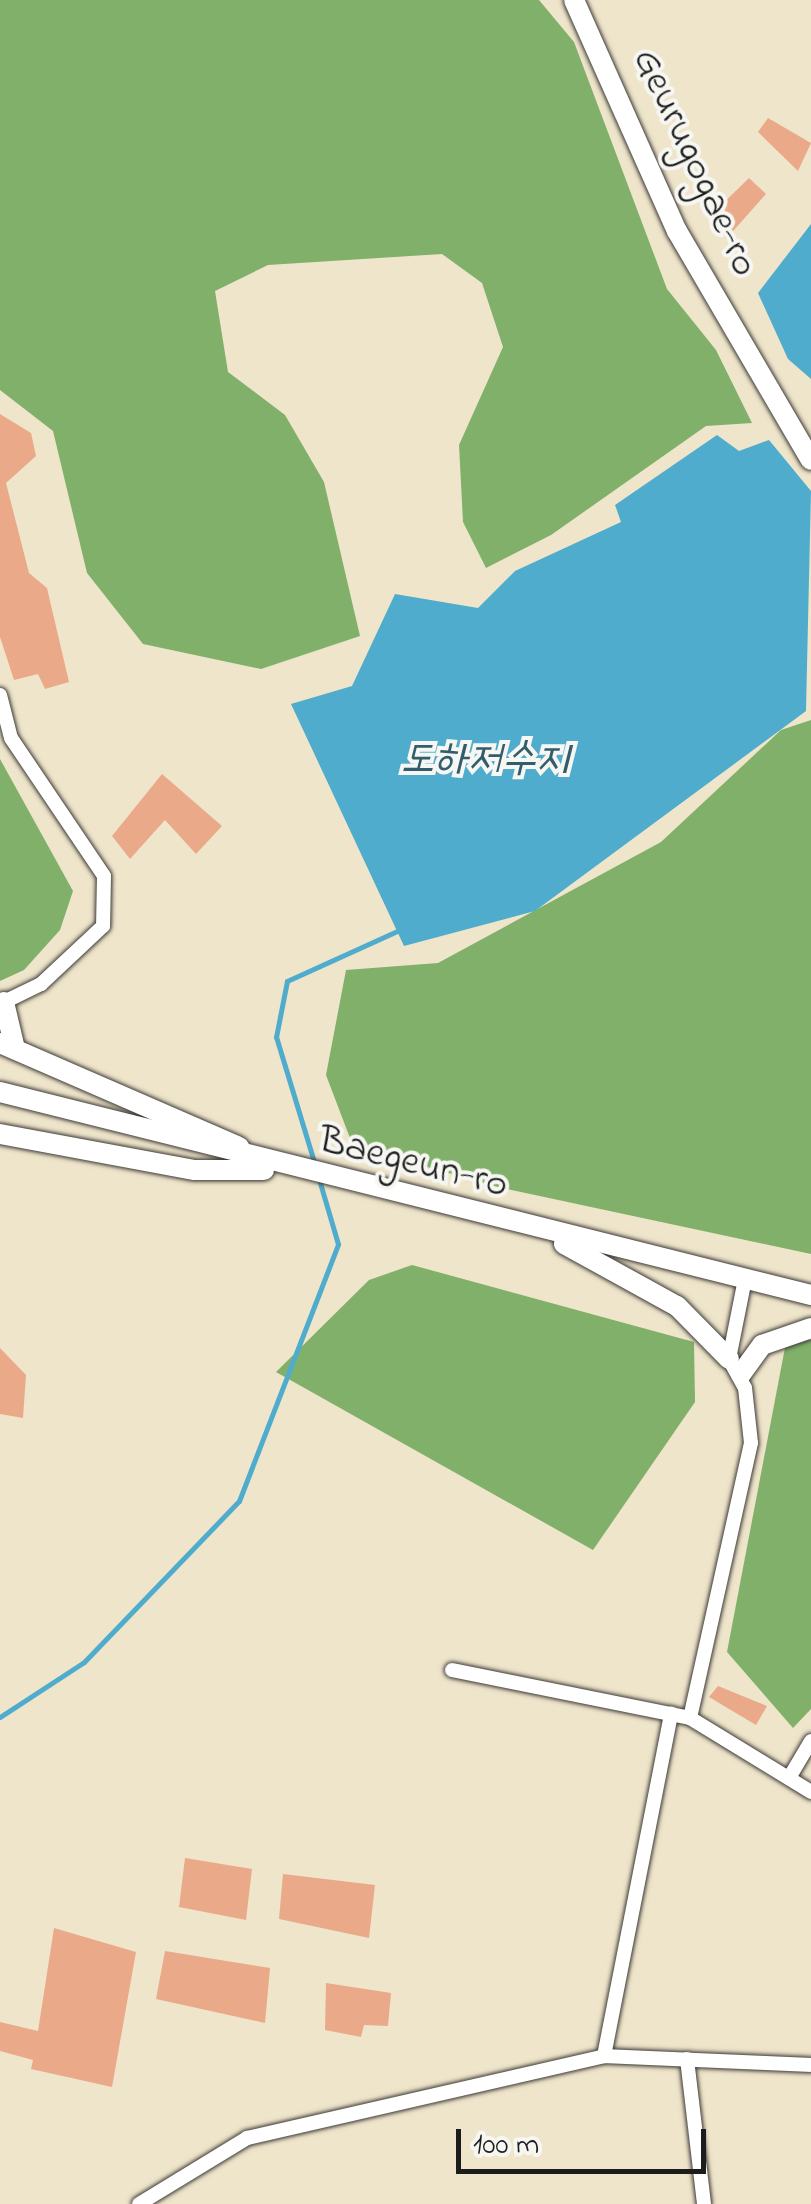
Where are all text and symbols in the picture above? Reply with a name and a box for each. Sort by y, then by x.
street label: Geurugogae-ro [620,42,768,284]
water label: 도하저수지 [401,736,569,786]
street label: Baegeun-ro [314,1117,512,1211]
scale bar [461,2109,711,2171]
text: 100 m [473,2124,539,2168]

